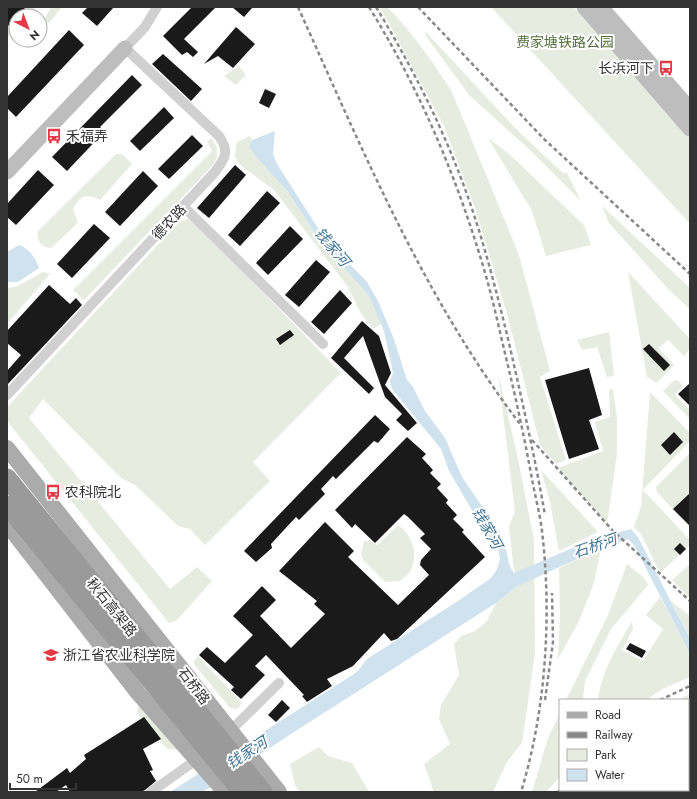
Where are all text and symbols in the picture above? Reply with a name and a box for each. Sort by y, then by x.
north arrow [8,8,48,48]
text: N [26,27,43,44]
park label: 费家塘铁路公园 [516,32,614,52]
place label: 长浜河下 [598,58,654,78]
bus stop icon: 长浜河下 [657,59,675,77]
place label: 禾福弄 [66,126,108,146]
bus stop icon: 禾福弄 [45,127,63,145]
street label: 德农路 [147,200,191,244]
water label: 钱家河 [309,223,357,274]
place label: 农科院北 [65,482,121,502]
bus stop icon: 农科院北 [44,483,62,501]
water label: 钱家河 [466,503,509,556]
water label: 石桥河 [570,527,623,564]
street label: 秋石高架路 [82,574,142,640]
place label: 浙江省农业科学院 [63,645,175,665]
school or university icon: 浙江省农业科学院 [42,646,60,664]
street label: 石桥路 [173,663,215,709]
legend [559,699,689,791]
text: Road [595,706,621,724]
text: Railway [595,726,633,744]
water label: 钱家河 [222,730,274,774]
text: Park [595,746,617,764]
scale bar [10,765,76,791]
text: Water [595,766,626,784]
text: 50 m [16,770,43,788]

